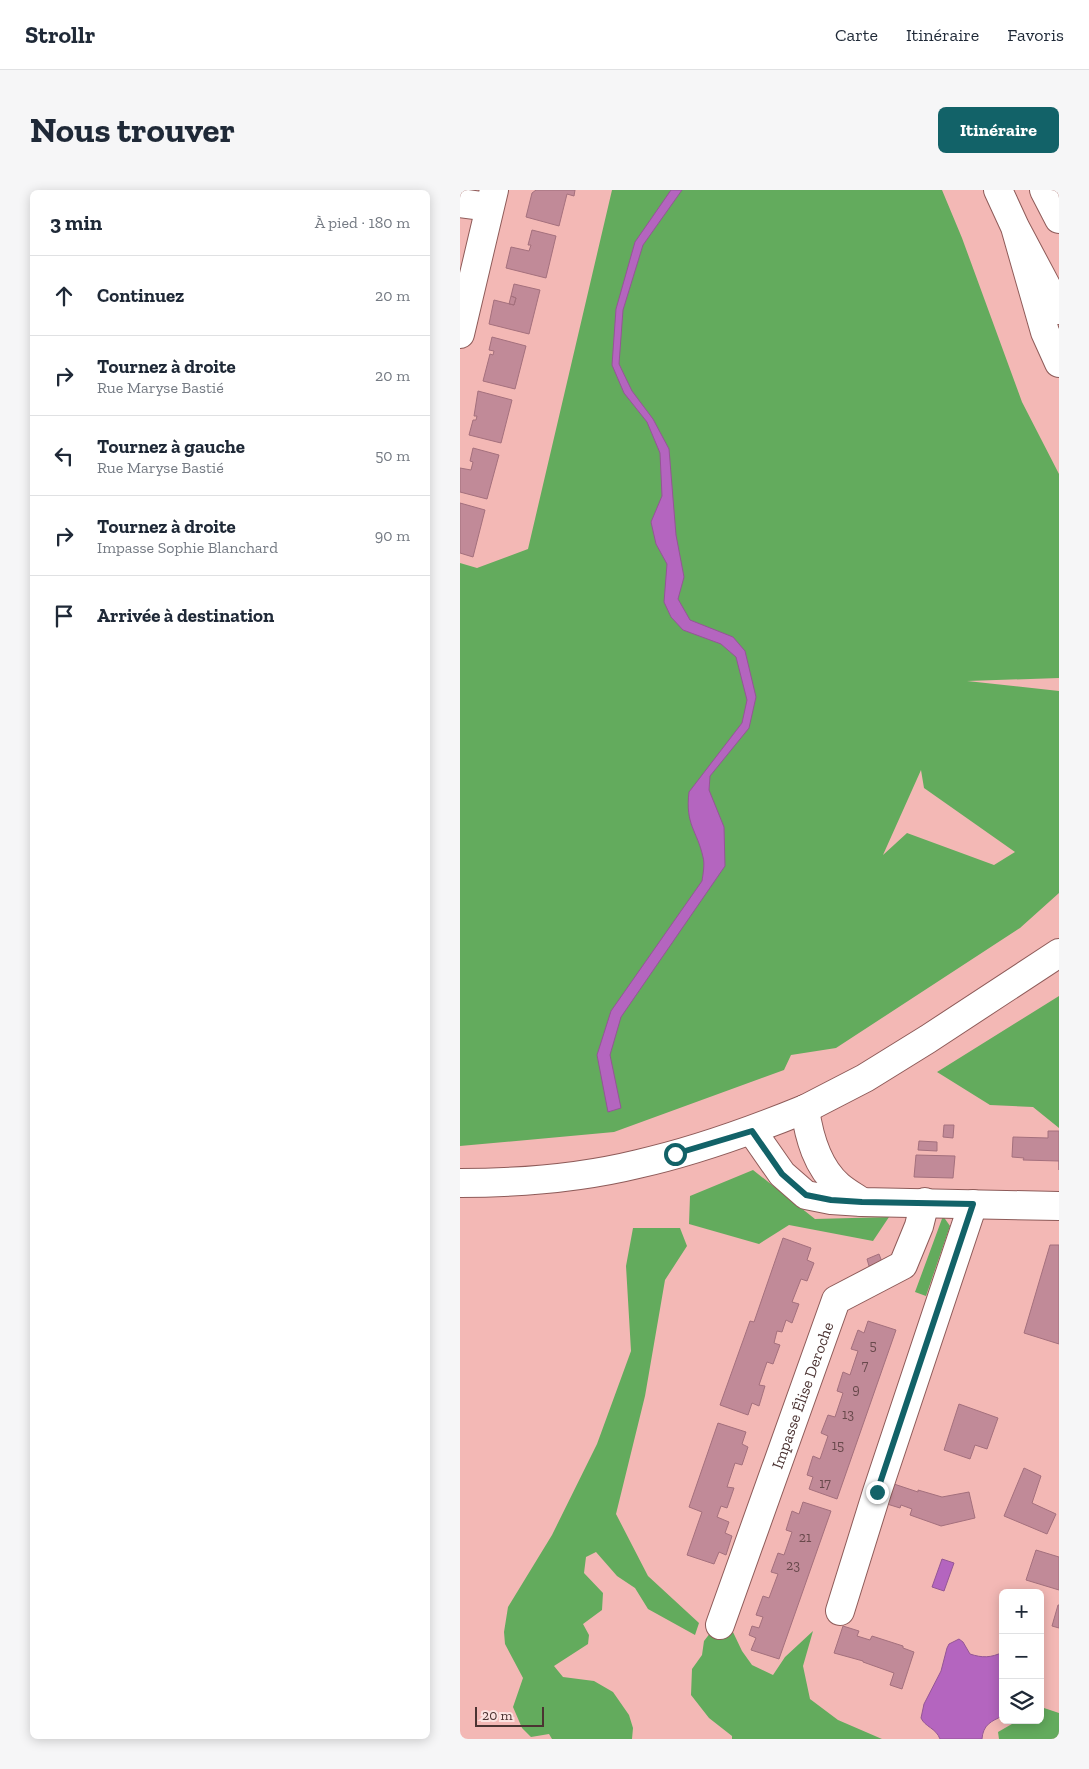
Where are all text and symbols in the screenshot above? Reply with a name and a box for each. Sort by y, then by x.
text: Strollr [25,20,95,49]
text: Carte [835,24,878,46]
text: Itinéraire [906,24,979,46]
text: Favoris [1007,24,1064,46]
button: Itinéraire [938,107,1059,153]
text: Nous trouver [30,109,235,151]
text: 3 min [50,210,102,235]
text: À pied · 180 m [315,213,410,232]
icon: ahead [50,282,78,310]
text: Continuez [97,284,184,307]
text: 20 m [375,286,410,305]
text: Tournez à droite [97,355,236,378]
icon: right [50,362,78,390]
text: 20 m [375,366,410,385]
text: Rue Maryse Bastié [97,378,224,397]
text: Tournez à gauche [97,435,245,458]
icon: left [50,442,78,470]
text: 50 m [375,446,410,465]
text: Rue Maryse Bastié [97,458,224,477]
text: Tournez à droite [97,515,236,538]
icon: right [50,522,78,550]
text: 90 m [375,526,410,545]
text: Impasse Sophie Blanchard [97,538,278,557]
icon: arrive [50,602,78,630]
text: Arrivée à destination [97,604,274,627]
route start [664,1143,687,1166]
street label: Impasse Élise Deroche [768,1319,837,1471]
house number: 5 [869,1337,877,1354]
house number: 7 [862,1357,869,1374]
house number: 9 [852,1381,860,1398]
house number: 13 [842,1406,854,1423]
house number: 15 [832,1437,844,1454]
house number: 17 [819,1475,831,1492]
route end [866,1481,889,1504]
house number: 21 [799,1529,812,1546]
house number: 23 [786,1557,800,1574]
map controls [999,1589,1044,1724]
button: + [999,1589,1044,1634]
button: − [999,1634,1044,1679]
button: layers [999,1679,1044,1724]
scale bar [475,1704,544,1727]
text: 20 m [482,1707,513,1724]

